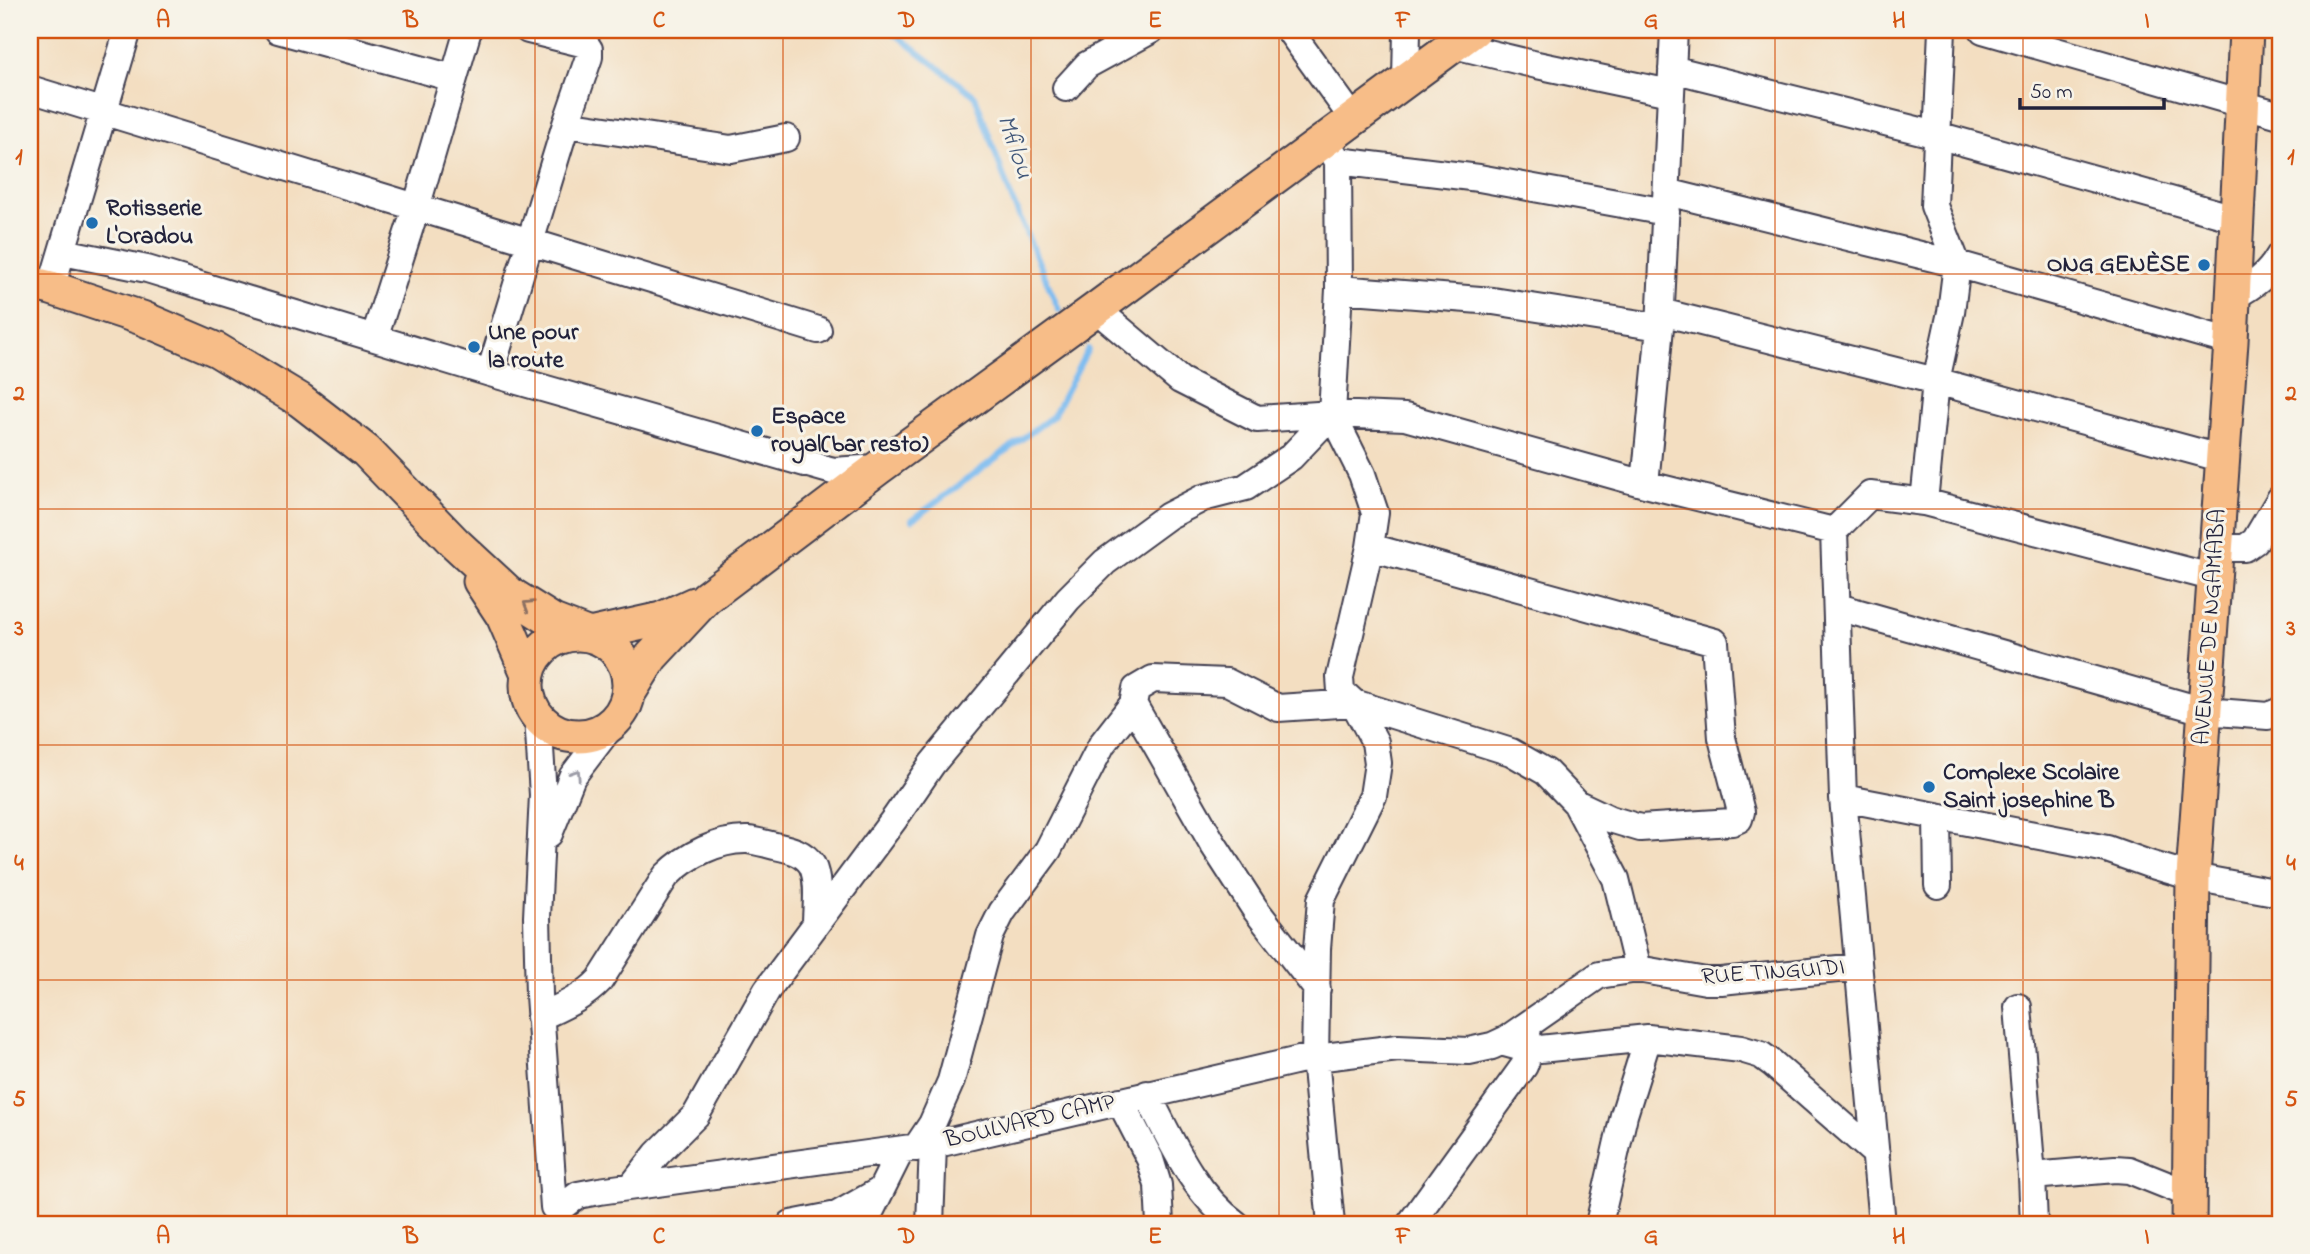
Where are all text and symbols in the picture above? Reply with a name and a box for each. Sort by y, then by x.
text: A [156,5,170,38]
text: B [402,5,419,38]
text: C [653,5,666,38]
text: D [898,5,915,38]
text: E [1148,5,1162,38]
text: F [1395,5,1411,38]
text: G [1644,5,1658,38]
text: H [1892,5,1906,38]
text: I [2144,5,2150,38]
scale bar [2020,66,2163,110]
text: 50 m [2030,78,2073,108]
water label: Mfilou [985,110,1043,184]
text: 1 [15,142,23,175]
text: 1 [2287,142,2295,175]
place label: Rotisserie L'Oradou [106,192,203,255]
marker: Rotisserie L'Oradou [84,215,100,231]
place label: ONG GENÈSE [2047,248,2190,283]
marker: ONG GENÈSE [2196,257,2212,273]
place label: Une pour la route [488,316,579,379]
marker: Une pour la route [466,339,482,355]
text: 2 [12,378,25,411]
text: 2 [2284,378,2297,411]
place label: Espace royal(bar resto) [771,400,928,464]
marker: Espace royal(bar resto) [749,423,765,439]
street label: AVENUE DE NGAMABA [2185,508,2237,746]
one-way arrow [523,600,536,613]
text: 3 [13,613,24,646]
text: 3 [2285,613,2296,646]
place label: Complexe Scolaire Saint josephine B [1943,756,2120,819]
one-way arrow [567,768,580,781]
marker: Complexe Scolaire Saint josephine B [1921,779,1937,795]
text: 4 [14,848,24,881]
text: 4 [2286,848,2296,881]
street label: RUE TINGUIDI [1700,951,1846,995]
text: 5 [12,1084,26,1117]
text: 5 [2284,1084,2298,1117]
street label: BOULVARD CAMP [940,1085,1119,1159]
text: A [156,1221,170,1254]
text: B [402,1221,419,1254]
text: C [653,1221,666,1254]
text: D [898,1221,915,1254]
text: E [1148,1221,1162,1254]
text: F [1395,1221,1411,1254]
text: G [1644,1221,1658,1254]
text: H [1892,1221,1906,1254]
text: I [2144,1221,2150,1254]

